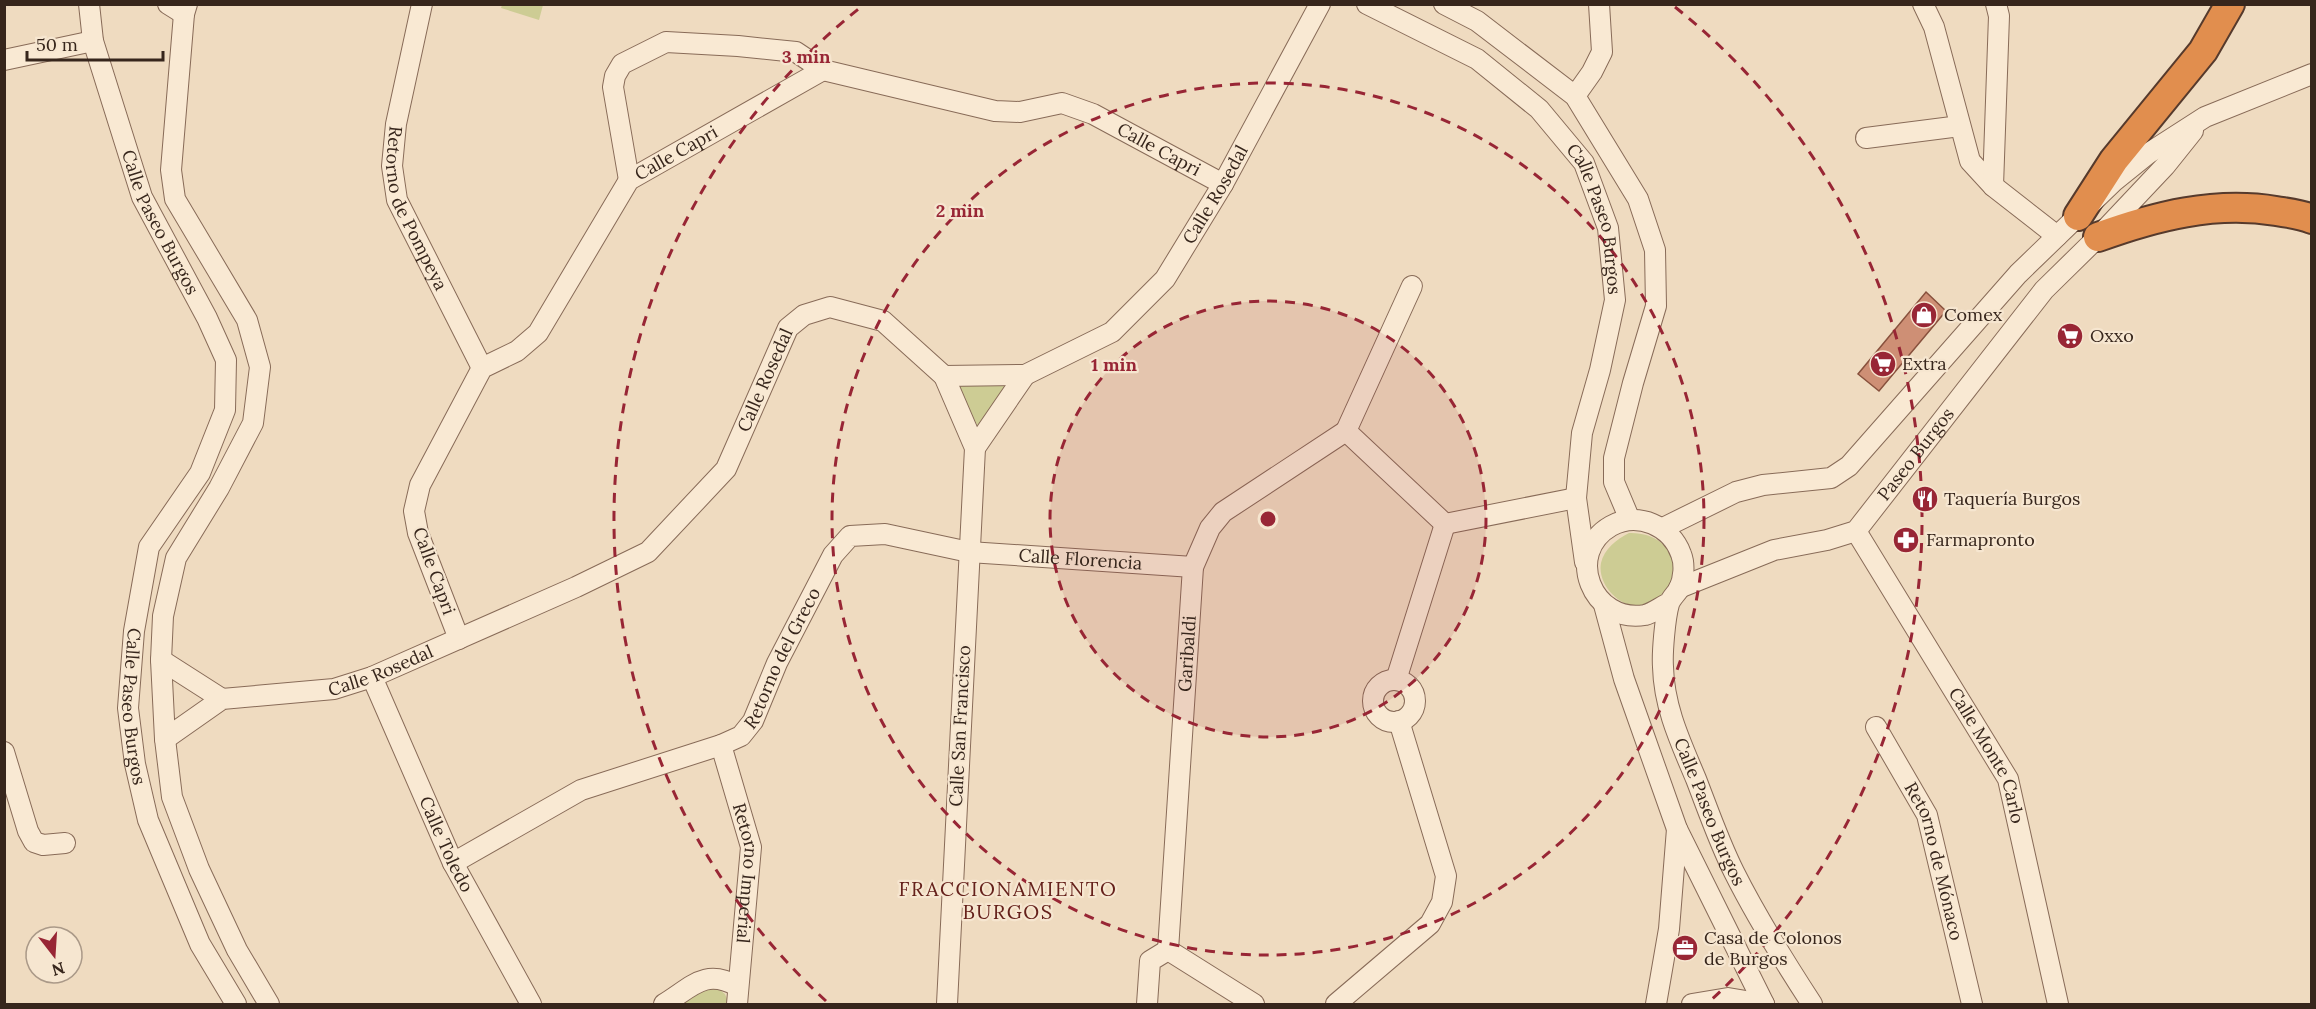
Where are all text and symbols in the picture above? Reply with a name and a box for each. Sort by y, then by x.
scale bar [27,24,164,62]
text: 50 m [36,33,78,56]
text: 3 min [782,45,831,68]
street label: Calle Capri [1113,117,1205,181]
street label: Calle Capri [630,120,722,185]
street label: Retorno de Pompeya [381,125,453,294]
street label: Calle Paseo Burgos [1562,139,1626,295]
street label: Calle Rosedal [1177,141,1253,248]
street label: Calle Paseo Burgos [117,147,204,298]
text: 2 min [936,199,985,222]
shop icon: Comex [1909,300,1939,330]
place label: Comex [1944,303,2003,326]
supermarket icon: Oxxo [2055,321,2085,351]
street label: Calle Rosedal [732,324,798,435]
place label: Oxxo [2090,324,2134,347]
supermarket icon: Extra [1868,349,1898,379]
place label: Extra [1902,352,1947,375]
text: 1 min [1091,353,1137,376]
street label: Paseo Burgos [1872,403,1959,505]
restaurant icon: Taquería Burgos [1910,484,1940,514]
place label: Taquería Burgos [1944,487,2080,510]
centre of rings [1258,509,1278,529]
street label: Calle Capri [408,524,461,618]
pharmacy icon: Farmapronto [1891,525,1921,555]
place label: Farmapronto [1926,528,2035,551]
street label: Calle Florencia [1018,543,1143,575]
street label: Retorno del Greco [739,583,825,734]
street label: Garibaldi [1173,615,1201,692]
street label: Calle Paseo Burgos [117,627,151,787]
street label: Calle Rosedal [325,640,436,701]
street label: Calle San Francisco [944,645,975,807]
street label: Calle Monte Carlo [1944,683,2030,826]
street label: Calle Paseo Burgos [1669,734,1751,889]
street label: Retorno de Mónaco [1899,778,1968,943]
street label: Calle Toledo [414,793,479,896]
street label: Retorno Imperial [728,800,763,944]
district label: FRACCIONAMIENTO BURGOS [899,876,1117,924]
north arrow [24,925,84,985]
place label: Casa de Colonos de Burgos [1704,926,1842,970]
office icon: Casa de Colonos de Burgos [1670,933,1700,963]
text: N [50,958,67,981]

